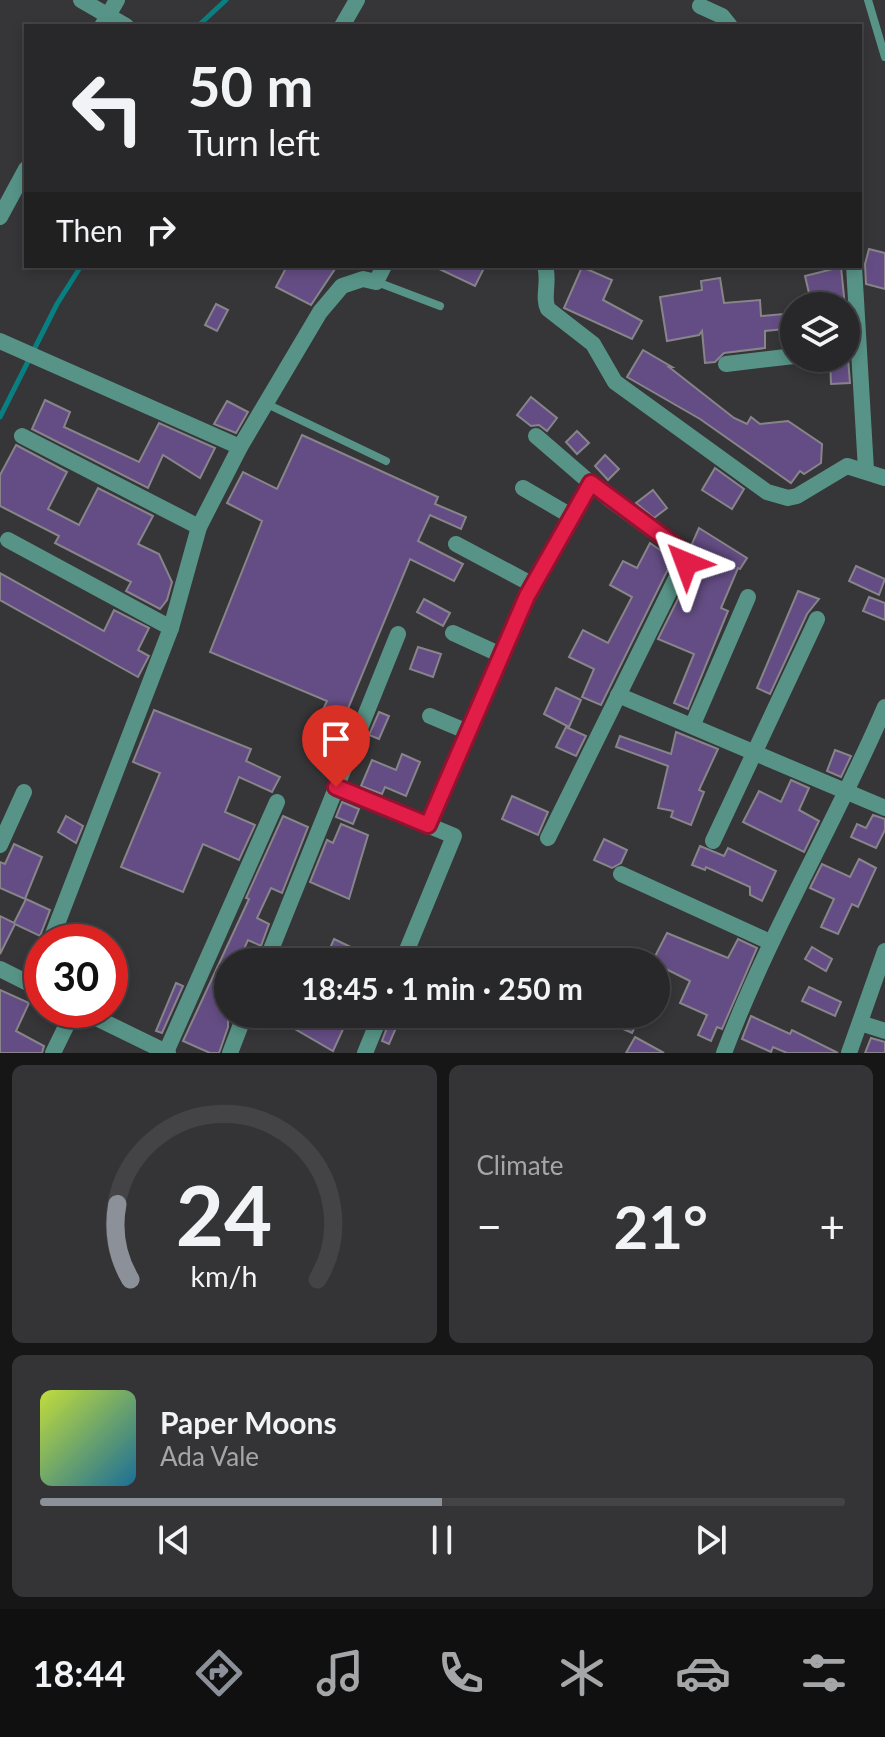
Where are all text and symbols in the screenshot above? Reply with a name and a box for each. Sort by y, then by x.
text: 50 m [188,52,313,119]
icon: left [56,56,160,160]
text: Turn left [188,120,320,164]
icon: right [139,208,183,252]
text: Then [56,212,123,248]
map controls [780,292,860,372]
button: layers [780,292,860,372]
position arrow [644,521,728,605]
pin [302,705,370,787]
icon: arrive [314,717,358,761]
speed limit sign: 30 [24,924,128,1028]
text: 18:45 · 1 min · 250 m [301,970,583,1006]
text: Climate [477,1149,563,1181]
text: 24 [176,1164,273,1264]
text: 21° [613,1190,708,1262]
text: − [477,1200,502,1252]
text: + [819,1200,845,1252]
text: km/h [191,1259,258,1293]
text: Paper Moons [160,1404,337,1440]
text: Ada Vale [160,1440,259,1472]
icon: previous [152,1518,196,1562]
icon: pause [420,1518,464,1562]
icon: next [689,1518,733,1562]
icon: directions [191,1645,247,1701]
icon: music [312,1645,368,1701]
icon: phone [433,1645,489,1701]
icon: climate [554,1645,610,1701]
icon: car [675,1645,731,1701]
icon: filters [796,1645,852,1701]
text: 18:44 [33,1651,125,1695]

